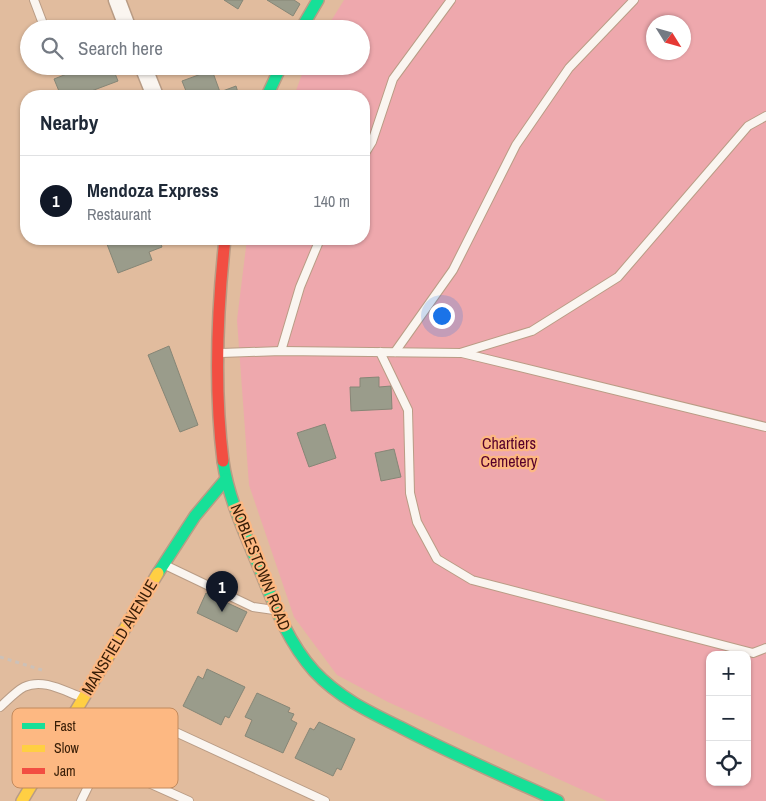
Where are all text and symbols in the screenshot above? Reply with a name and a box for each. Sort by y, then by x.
north arrow [646,15,691,60]
search box [20,20,370,75]
icon: search [38,34,66,62]
text: Search here [78,35,163,61]
text: Nearby [40,108,98,137]
text: Mendoza Express [87,177,219,203]
text: 1 [52,190,60,212]
text: 140 m [314,190,350,212]
text: Restaurant [87,203,151,225]
your location [429,303,455,329]
park label: Chartiers Cemetery [481,432,538,472]
street label: NOBLESTOWN ROAD [226,500,296,634]
pin: 1 [206,571,238,612]
street label: MANSFIELD AVENUE [76,575,162,699]
map controls [706,651,751,786]
button: + [706,651,751,696]
button: − [706,696,751,741]
legend [12,708,178,788]
text: Fast [54,717,76,735]
text: Slow [54,739,80,757]
button: locate [706,741,751,786]
text: Jam [54,762,76,780]

